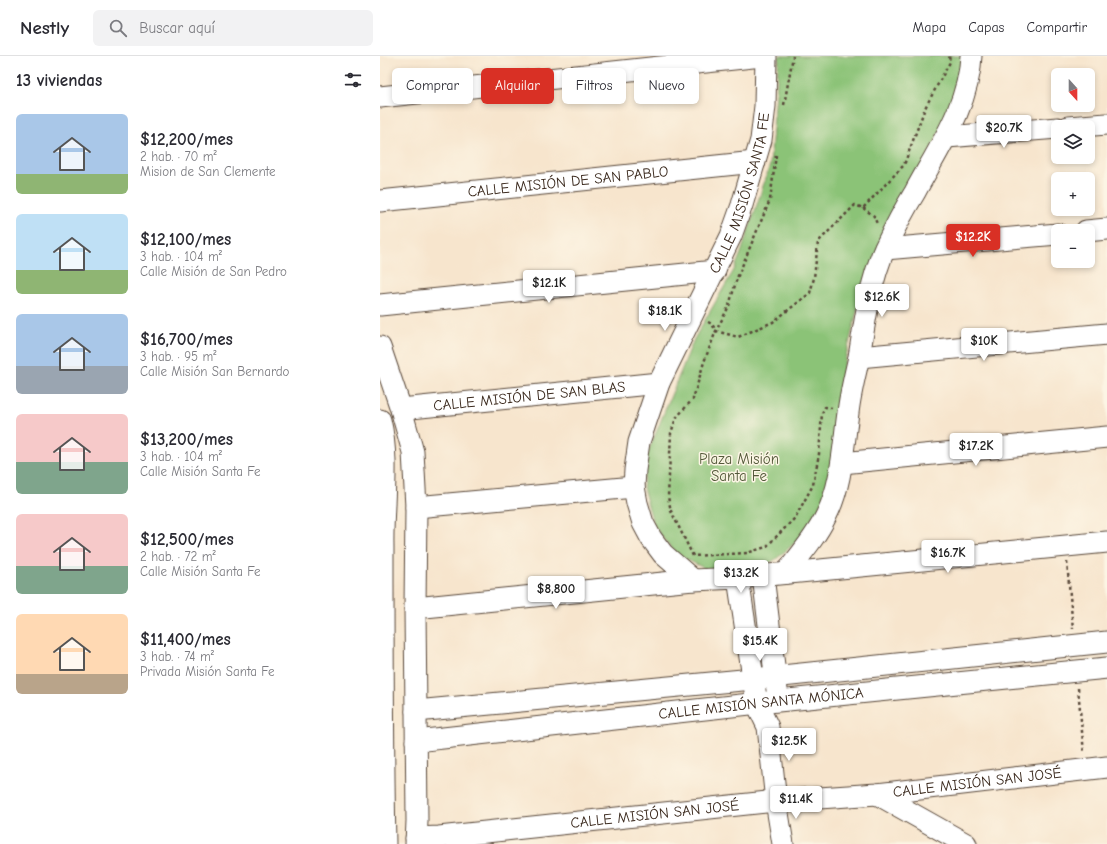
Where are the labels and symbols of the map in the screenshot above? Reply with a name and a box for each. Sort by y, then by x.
north arrow [1051,68,1095,112]
street label: CALLE MISIÓN SANTA FE [705,112,773,276]
pin: $20.7K [971,115,1037,149]
street label: CALLE MISIÓN DE SAN PABLO [467,162,669,201]
pin: $12.2K [940,224,1006,258]
pin: $12.1K [516,270,582,304]
pin: $12.6K [849,284,915,318]
pin: $18.1K [632,298,698,332]
pin: $10K [960,328,1008,362]
street label: CALLE MISIÓN DE SAN BLAS [432,377,626,415]
pin: $17.2K [943,433,1009,467]
park label: Plaza Misión Santa Fe [699,450,779,485]
pin: $16.7K [915,540,981,574]
pin: $13.2K [708,560,774,594]
pin: $8,800 [523,576,589,610]
pin: $15.4K [727,628,793,662]
street label: CALLE MISIÓN SANTA MÓNICA [657,683,865,723]
pin: $12.5K [756,728,822,762]
street label: CALLE MISIÓN SAN JOSÉ [892,762,1062,801]
pin: $11.4K [763,786,829,820]
street label: CALLE MISIÓN SAN JOSÉ [570,795,740,832]

